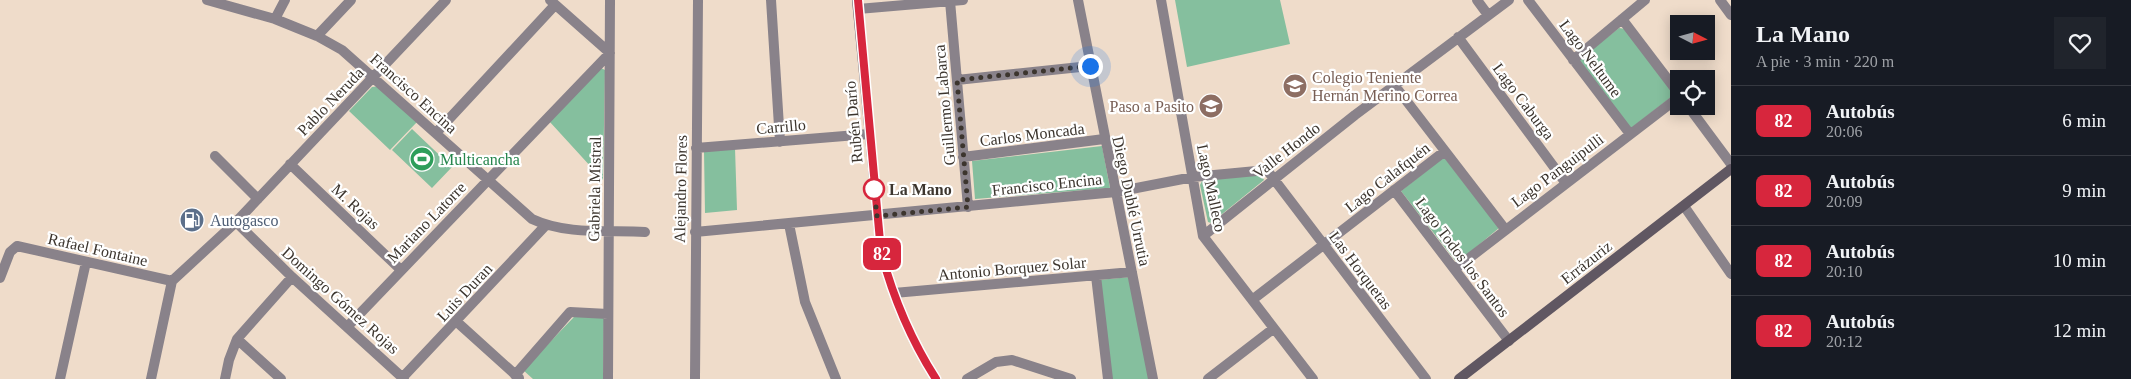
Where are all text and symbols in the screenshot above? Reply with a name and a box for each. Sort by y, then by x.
north arrow [1670,15,1715,60]
map controls [1670,15,1715,115]
street label: Lago Neltume [1555,16,1625,101]
button: heart [2054,17,2106,69]
text: La Mano [1756,21,1850,47]
street label: Guillermo Labarca [931,44,958,166]
street label: Francisco Encina [367,50,460,137]
text: A pie · 3 min · 220 m [1756,53,1894,70]
your location [1078,54,1103,79]
street label: Lago Caburga [1489,60,1558,143]
street label: Pablo Neruda [294,64,367,139]
place label: Colegio Teniente Hernán Merino Correa [1312,69,1458,104]
button: locate [1670,70,1715,115]
school or university icon: Colegio Teniente Hernán Merino Correa [1282,73,1308,99]
street label: Rubén Darío [841,80,866,164]
school or university icon: Paso a Pasito [1198,93,1224,119]
place label: Paso a Pasito [1110,98,1194,115]
text: Autobús [1826,101,1895,122]
text: 6 min [2062,110,2106,131]
text: 82 [1775,111,1793,131]
street label: Carrillo [756,116,807,137]
street label: Valle Hondo [1249,119,1323,182]
street label: Carlos Moncada [979,120,1085,149]
text: 20:06 [1826,123,1862,140]
street label: Lago Panguipulli [1508,130,1608,211]
street label: Alejandro Flores [671,135,691,243]
street label: Diego Dublé Urrutia [1108,135,1154,268]
street label: Gabriela Mistral [585,136,604,242]
street label: Lago Calafquén [1342,139,1434,216]
street label: Lago Malleco [1193,143,1229,234]
sports icon: Multicancha [409,146,435,172]
place label: Multicancha [440,151,520,168]
street label: Francisco Encina [991,170,1103,199]
text: Autobús [1826,171,1895,192]
marker: La Mano [863,178,885,200]
street label: Mariano Latorre [384,179,469,266]
street label: M. Rojas [328,180,383,233]
text: 9 min [2062,180,2106,201]
place label: La Mano [889,181,952,198]
text: 82 [1775,181,1793,201]
text: 20:09 [1826,193,1862,210]
street label: Lago Todos los Santos [1411,194,1513,321]
fuel station icon: Autogasco [179,207,205,233]
place label: Autogasco [210,212,278,230]
street label: Las Horquetas [1325,228,1395,313]
street label: Rafael Fontaine [46,230,149,269]
street label: Errázuriz [1558,237,1615,287]
line badge: 82 [860,238,904,270]
text: Autobús [1826,241,1895,262]
street label: Domingo Gómez Rojas [278,244,402,358]
text: 82 [873,244,891,264]
text: 10 min [2053,250,2106,271]
text: 82 [1775,251,1793,271]
street label: Antonio Borquez Solar [937,254,1087,284]
street label: Luis Duran [433,260,495,325]
text: 20:10 [1826,263,1862,280]
text: Autobús [1826,311,1895,332]
text: 12 min [2053,320,2106,341]
text: 82 [1775,321,1793,341]
text: 20:12 [1826,333,1862,350]

